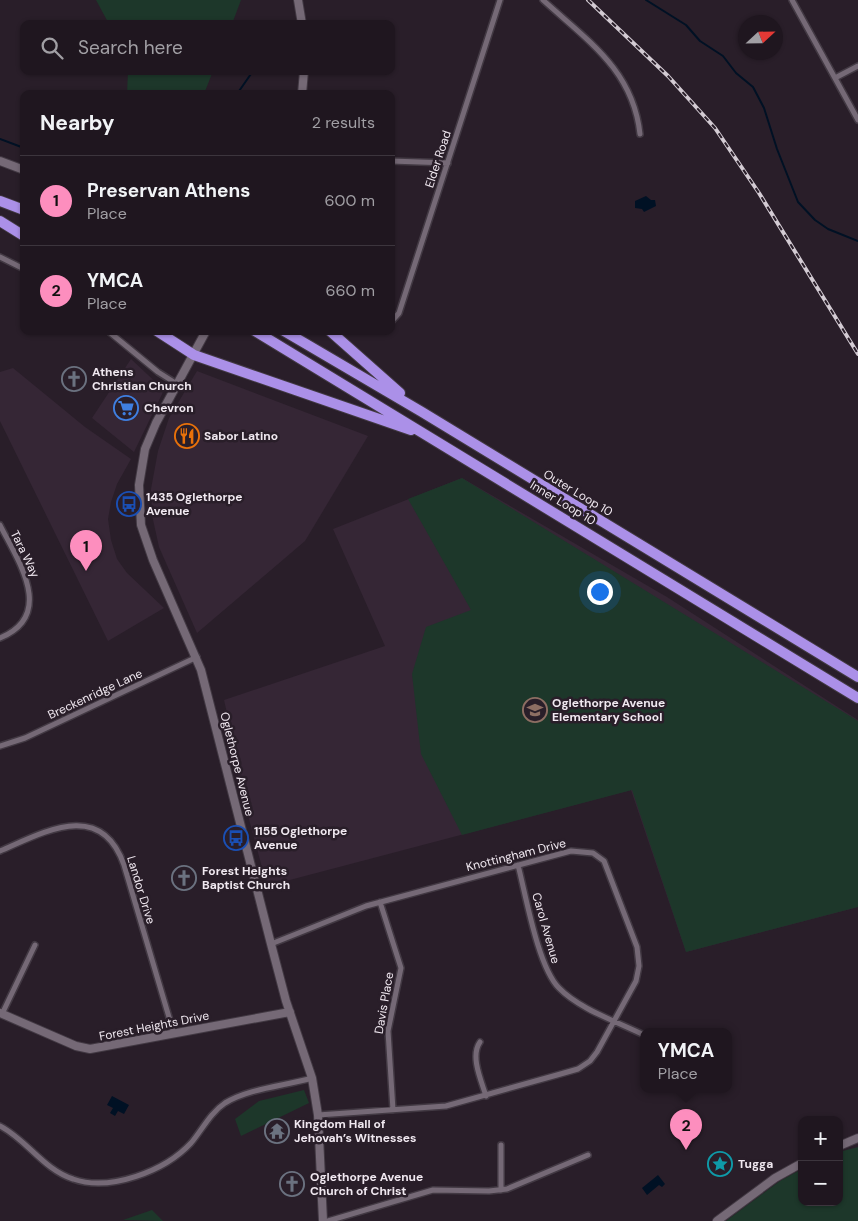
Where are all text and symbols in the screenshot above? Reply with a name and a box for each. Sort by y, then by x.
north arrow [738,15,783,60]
search box [20,20,395,75]
icon: search [38,34,66,62]
text: Search here [78,35,183,60]
text: Nearby [40,109,114,137]
text: 2 results [312,112,375,133]
street label: Elder Road [421,128,455,190]
text: Preservan Athens [87,178,250,203]
text: 1 [53,190,59,211]
text: 600 m [325,190,375,211]
text: Place [87,203,127,224]
text: YMCA [87,268,143,293]
text: 2 [51,280,61,301]
text: 660 m [325,280,375,301]
text: Place [87,293,127,314]
place label: Athens Christian Church [92,364,192,394]
church icon: Athens Christian Church [61,366,87,392]
supermarket icon: Chevron [113,395,139,421]
place label: Chevron [144,400,194,416]
restaurant icon: Sabor Latino [174,423,200,449]
place label: Sabor Latino [204,428,278,444]
street label: Outer Loop 10 [540,466,616,520]
street label: Inner Loop 10 [527,477,599,529]
place label: 1435 Oglethorpe Avenue [146,489,243,519]
bus stop icon: 1435 Oglethorpe Avenue [116,491,142,517]
street label: Tara Way [7,528,43,581]
pin: 1 [70,530,102,571]
your location [587,579,613,605]
street label: Breckenridge Lane [45,665,145,723]
place label: Oglethorpe Avenue Elementary School [552,695,665,725]
school or university icon: Oglethorpe Avenue Elementary School [522,697,548,723]
street label: Oglethorpe Avenue [216,710,258,818]
place label: 1155 Oglethorpe Avenue [254,823,347,853]
bus stop icon: 1155 Oglethorpe Avenue [223,825,249,851]
street label: Knottingham Drive [464,835,568,875]
street label: Landor Drive [123,854,159,926]
place label: Forest Heights Baptist Church [202,863,290,893]
church icon: Forest Heights Baptist Church [171,865,197,891]
street label: Carol Avenue [528,891,564,966]
street label: Davis Place [371,971,397,1035]
street label: Forest Heights Drive [98,1007,211,1045]
popup [640,1028,732,1093]
text: YMCA [658,1038,714,1063]
text: Place [658,1063,698,1084]
pin: 2 [670,1109,702,1150]
place label: Kingdom Hall of Jehovah’s Witnesses [294,1116,416,1146]
map controls [798,1116,843,1206]
button: + [798,1116,843,1161]
temple icon: Kingdom Hall of Jehovah’s Witnesses [264,1118,290,1144]
place icon: Tugga [707,1151,733,1177]
place label: Tugga [738,1156,773,1172]
button: − [798,1161,843,1206]
place label: Oglethorpe Avenue Church of Christ [310,1169,423,1199]
church icon: Oglethorpe Avenue Church of Christ [279,1171,305,1197]

